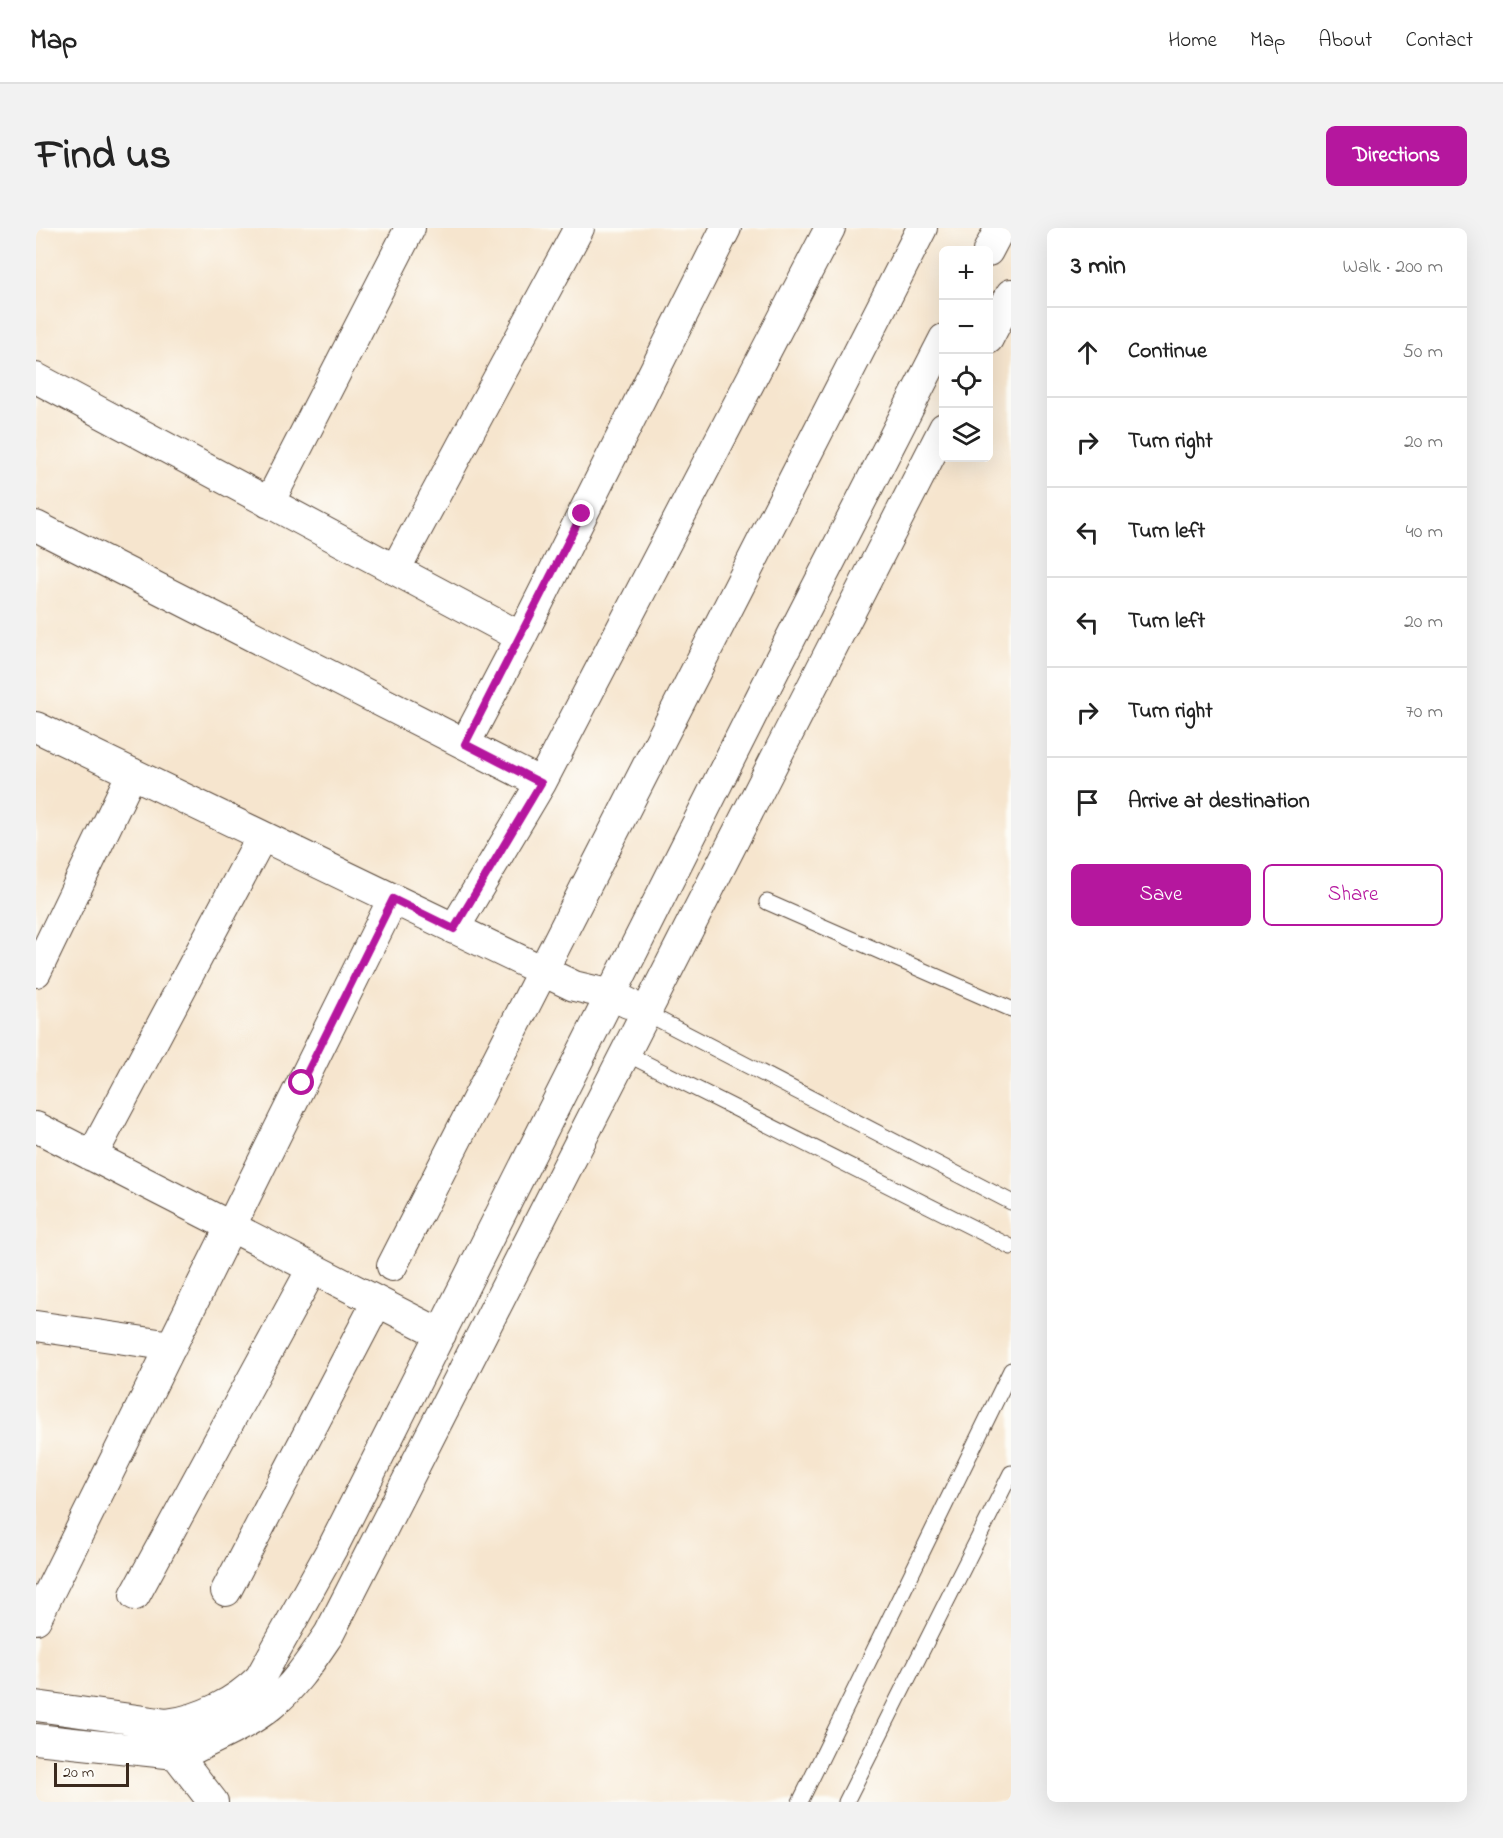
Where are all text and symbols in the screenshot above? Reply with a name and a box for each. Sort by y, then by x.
text: Map [30,21,77,62]
text: Home [1168,26,1217,56]
text: Map [1250,26,1285,56]
text: About [1318,26,1372,56]
text: Contact [1405,26,1473,56]
text: Find us [36,126,171,187]
button: Directions [1326,126,1467,186]
map controls [939,246,993,462]
button: + [939,246,993,300]
text: 3 min [1071,248,1126,286]
text: Walk · 200 m [1343,253,1443,282]
button: − [939,300,993,354]
icon: ahead [1071,336,1104,369]
text: Continue [1128,336,1207,368]
text: 50 m [1402,338,1443,367]
button: locate [939,354,993,408]
button: layers [939,408,993,462]
icon: right [1071,426,1104,459]
text: Turn right [1128,426,1213,458]
text: 20 m [1404,428,1443,457]
route end [568,500,594,526]
icon: left [1071,516,1104,549]
text: Turn left [1128,516,1205,548]
text: 40 m [1406,518,1443,547]
icon: left [1071,606,1104,639]
text: Turn left [1128,606,1205,638]
text: 20 m [1404,608,1443,637]
icon: right [1071,696,1104,729]
text: Turn right [1128,696,1213,728]
text: 70 m [1406,698,1443,727]
icon: arrive [1071,786,1104,819]
text: Arrive at destination [1128,786,1310,818]
button: Save [1071,864,1251,926]
button: Share [1263,864,1443,926]
route start [288,1069,314,1095]
scale bar [54,1760,129,1788]
text: 20 m [63,1761,94,1785]

